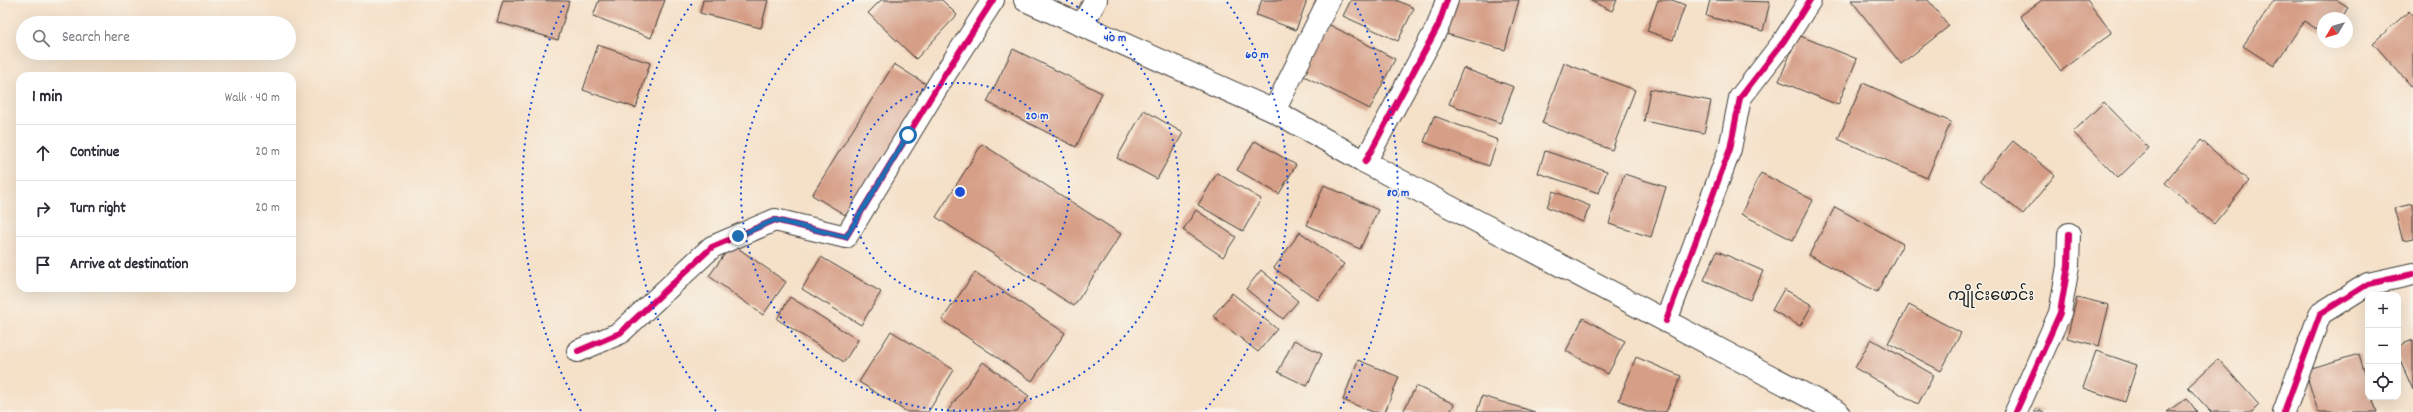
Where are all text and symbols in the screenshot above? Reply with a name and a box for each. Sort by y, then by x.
north arrow [2317,12,2353,48]
search box [16,16,296,60]
icon: search [30,27,52,49]
text: Search here [62,27,130,49]
text: 40 m [1104,30,1126,47]
text: 60 m [1245,47,1269,64]
text: 1 min [32,86,62,110]
text: Walk · 40 m [225,89,280,108]
text: 20 m [1026,108,1048,125]
route start [899,126,917,144]
icon: ahead [32,142,54,164]
text: Continue [70,142,119,164]
text: 20 m [255,143,280,162]
centre of rings [953,185,967,199]
text: 80 m [1387,185,1409,202]
icon: right [32,198,54,220]
text: Turn right [70,198,126,220]
text: 20 m [255,199,280,218]
route end [729,227,747,245]
icon: arrive [32,254,54,276]
text: Arrive at destination [70,254,188,276]
district label: ကျိုင်းဖောင်း [1948,283,2034,308]
map controls [2365,292,2401,400]
button: + [2365,292,2401,328]
button: − [2365,328,2401,364]
button: locate [2365,364,2401,400]

